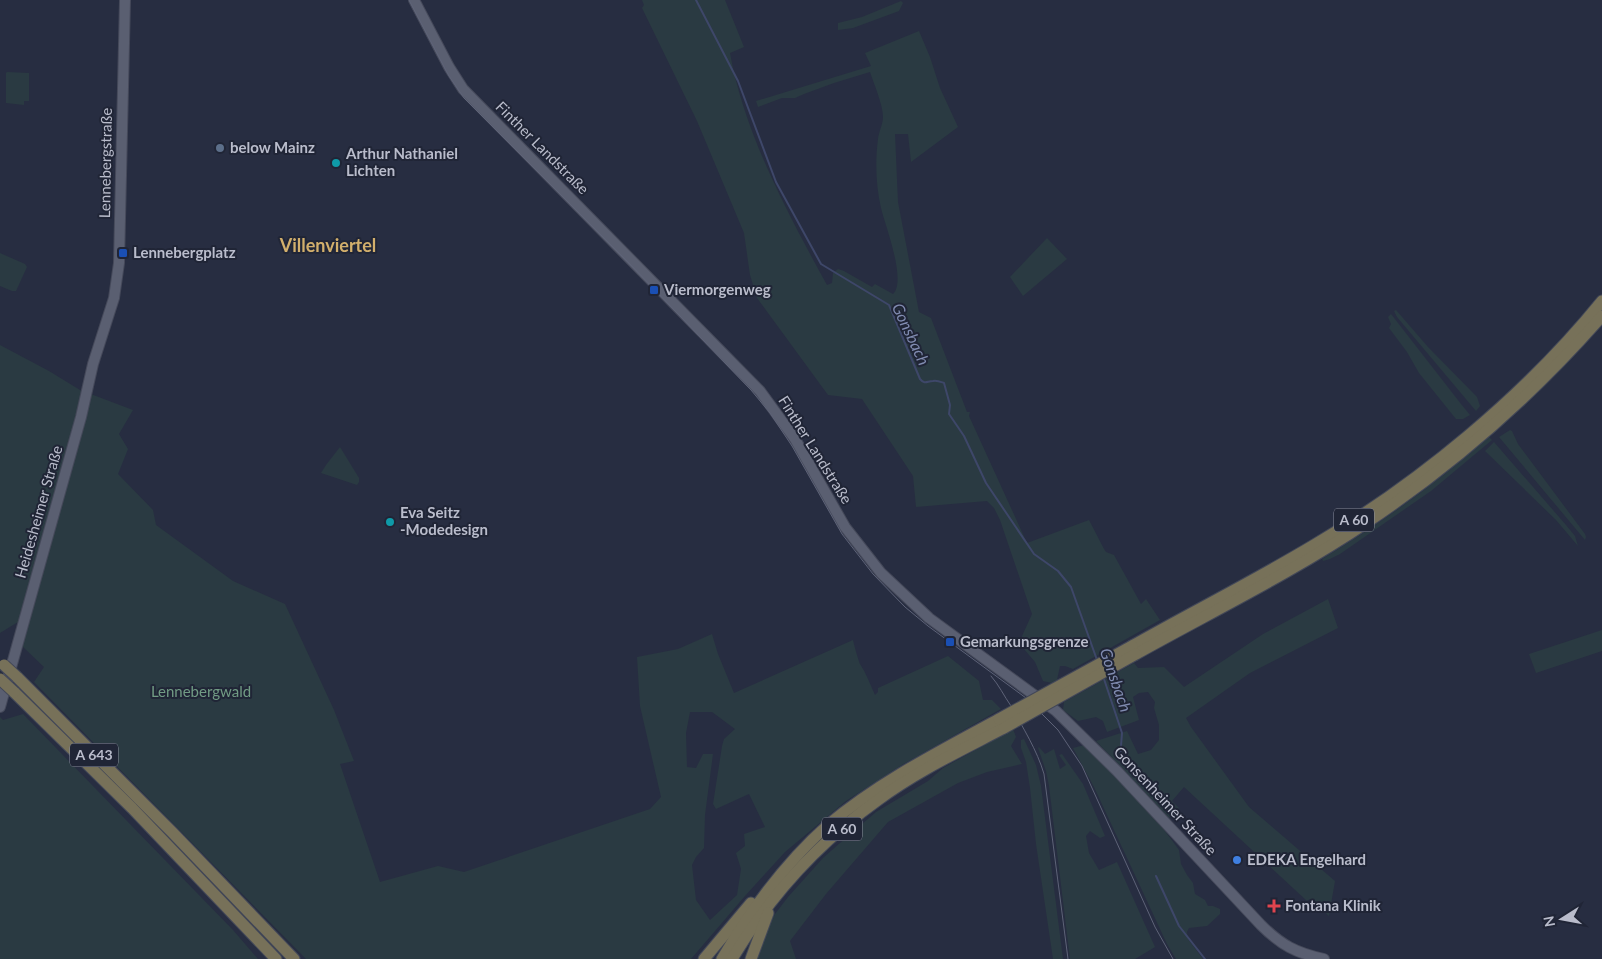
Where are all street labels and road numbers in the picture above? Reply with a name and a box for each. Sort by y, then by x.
street label: Finther Landstraße [492,97,593,198]
street label: Lennebergstraße [95,108,115,218]
street label: Finther Landstraße [775,392,856,507]
street label: Heidesheimer Straße [10,443,66,580]
road number: A 60 [1334,508,1374,532]
street label: Gonsenheimer Straße [1111,742,1221,859]
road number: A 643 [70,744,118,766]
road number: A 60 [822,818,862,841]

